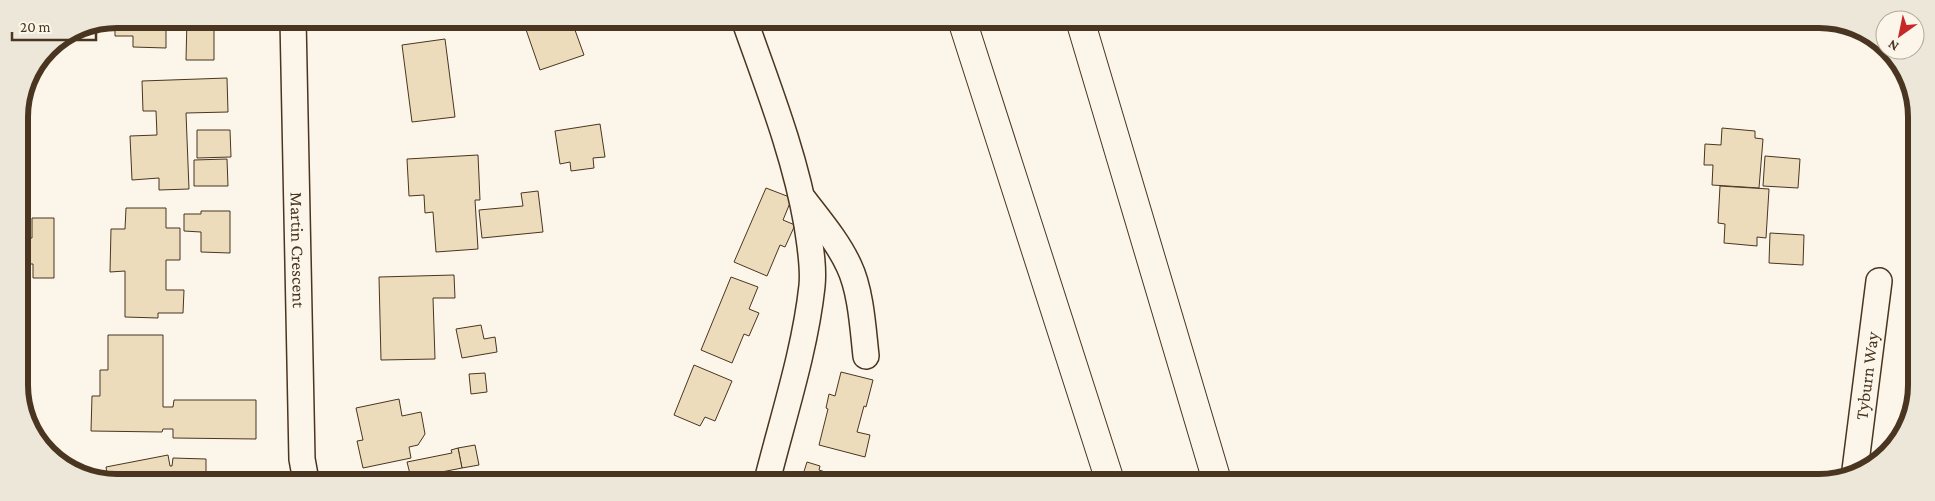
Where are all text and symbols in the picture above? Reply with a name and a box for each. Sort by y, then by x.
scale bar [12,10,96,42]
north arrow [1875,10,1925,60]
text: 20 m [20,19,51,35]
text: N [1884,36,1901,55]
street label: Martin Crescent [287,192,309,309]
street label: Tyburn Way [1851,330,1883,421]

